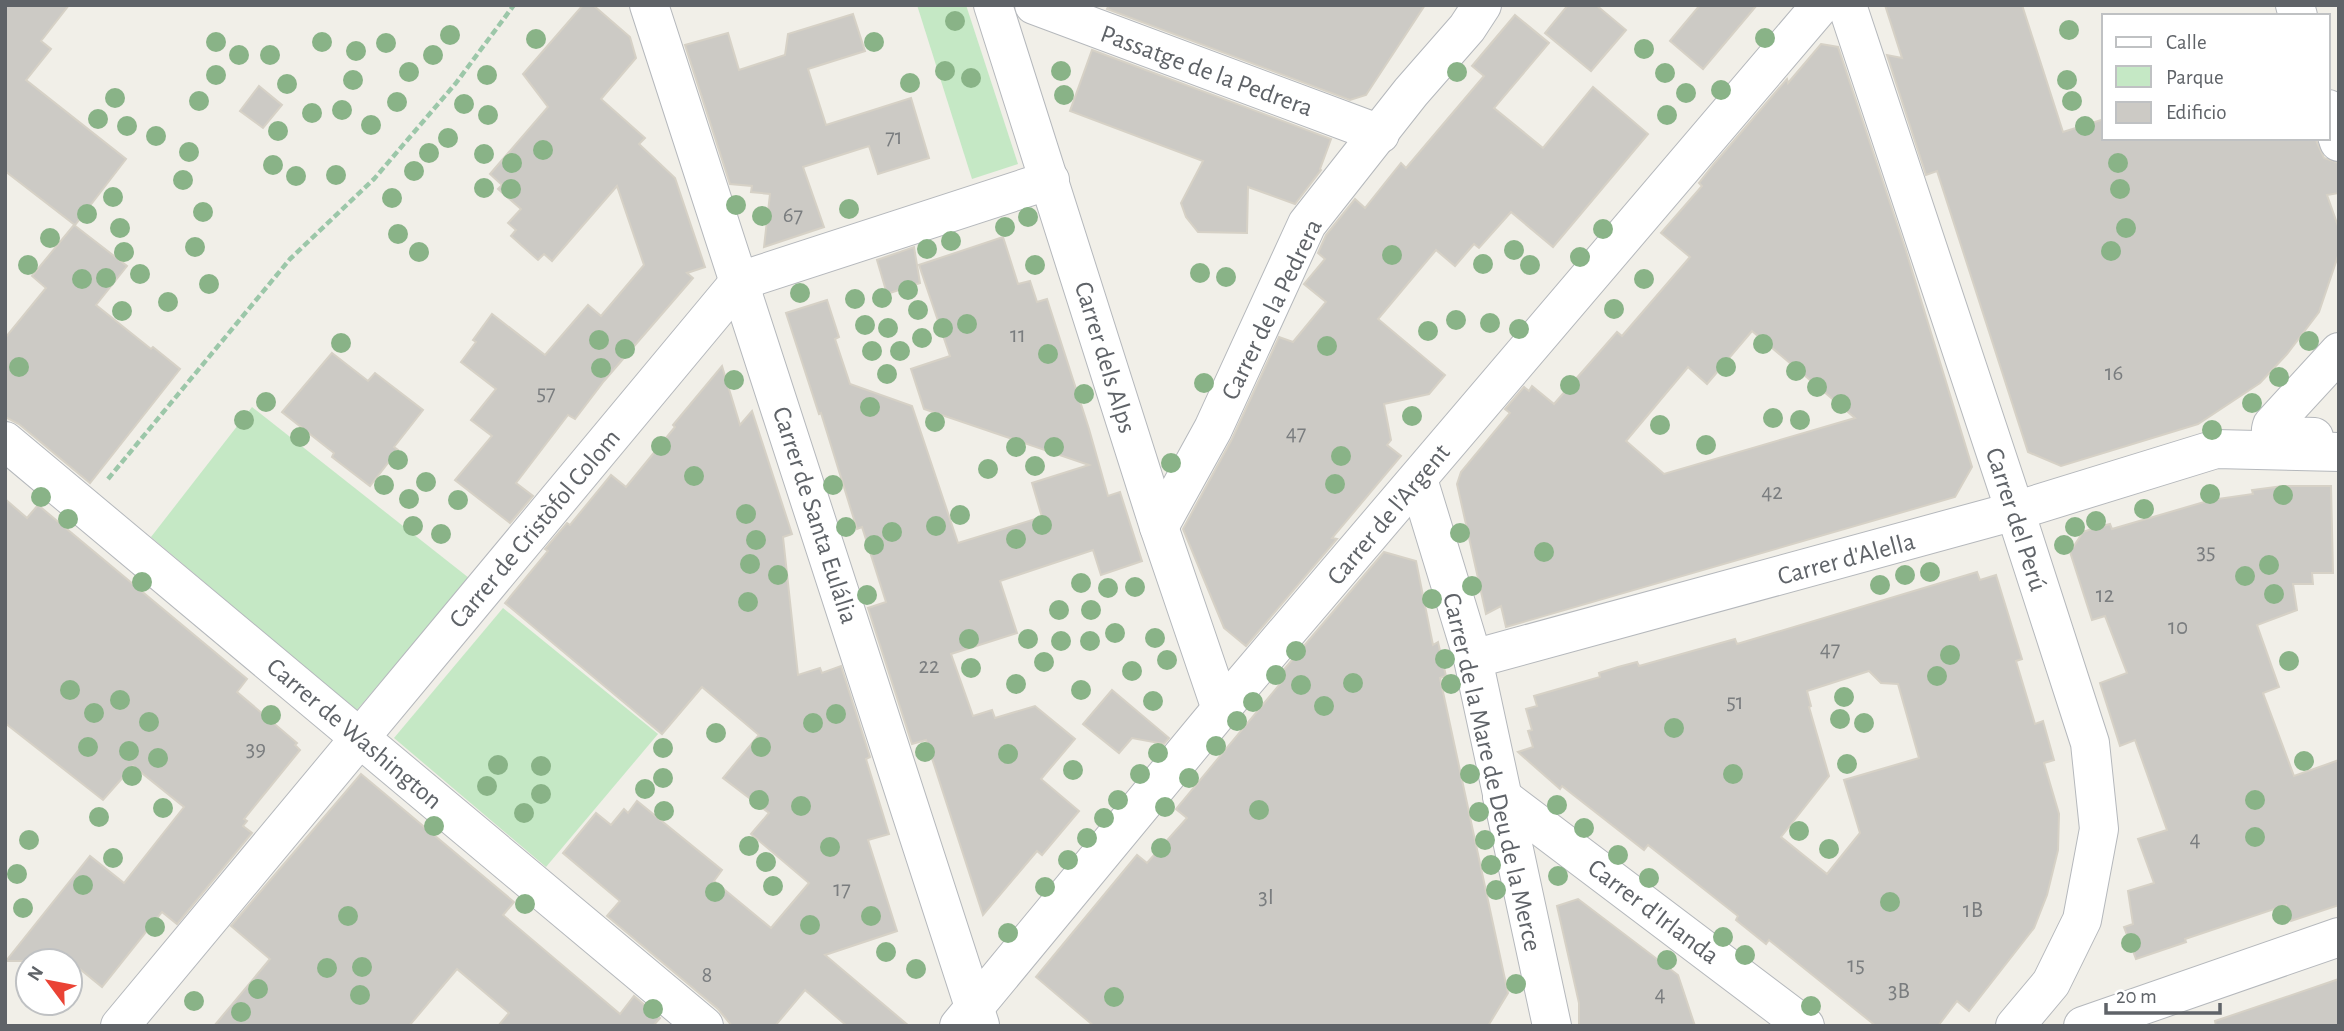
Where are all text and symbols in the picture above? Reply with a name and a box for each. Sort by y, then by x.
legend [2102,14,2330,140]
street label: Passatge de la Pedrera [1097,20,1316,121]
text: Calle [2166,32,2207,53]
text: Parque [2166,67,2224,88]
text: Edificio [2166,102,2227,123]
house number: 71 [885,126,903,149]
house number: 67 [783,204,803,227]
street label: Carrer de la Pedrera [1217,215,1327,404]
street label: Carrer dels Alps [1070,279,1140,436]
house number: 11 [1010,324,1026,347]
house number: 16 [2105,362,2123,385]
house number: 57 [536,382,556,405]
street label: Carrer de Santa Eulália [768,404,862,627]
house number: 47 [1286,422,1306,445]
street label: Carrer de Cristòfol Colom [444,424,625,633]
street label: Carrer de l'Argent [1323,439,1455,590]
street label: Carrer del Perú [1981,444,2051,594]
house number: 42 [1761,481,1783,504]
street label: Carrer d'Alella [1775,528,1918,590]
house number: 35 [2196,541,2216,564]
house number: 12 [2096,584,2114,607]
street label: Carrer de la Mare de Deu de la Merce [1438,591,1546,954]
house number: 10 [2168,616,2188,639]
house number: 47 [1820,638,1840,661]
street label: Carrer de Washington [262,653,447,814]
house number: 22 [919,655,939,678]
house number: 51 [1726,691,1744,714]
house number: 39 [246,738,266,761]
house number: 4 [2189,828,2201,851]
street label: Carrer d'Irlanda [1583,854,1724,969]
house number: 17 [833,878,851,901]
house number: 3I [1258,886,1274,909]
house number: 1B [1963,899,1983,922]
north arrow [14,947,84,1017]
house number: 15 [1847,954,1865,977]
text: N [24,963,47,984]
house number: 8 [702,964,712,987]
scale bar [2106,972,2220,1016]
house number: 3B [1888,980,1910,1003]
house number: 4 [1654,983,1666,1006]
text: 20 m [2116,986,2157,1007]

